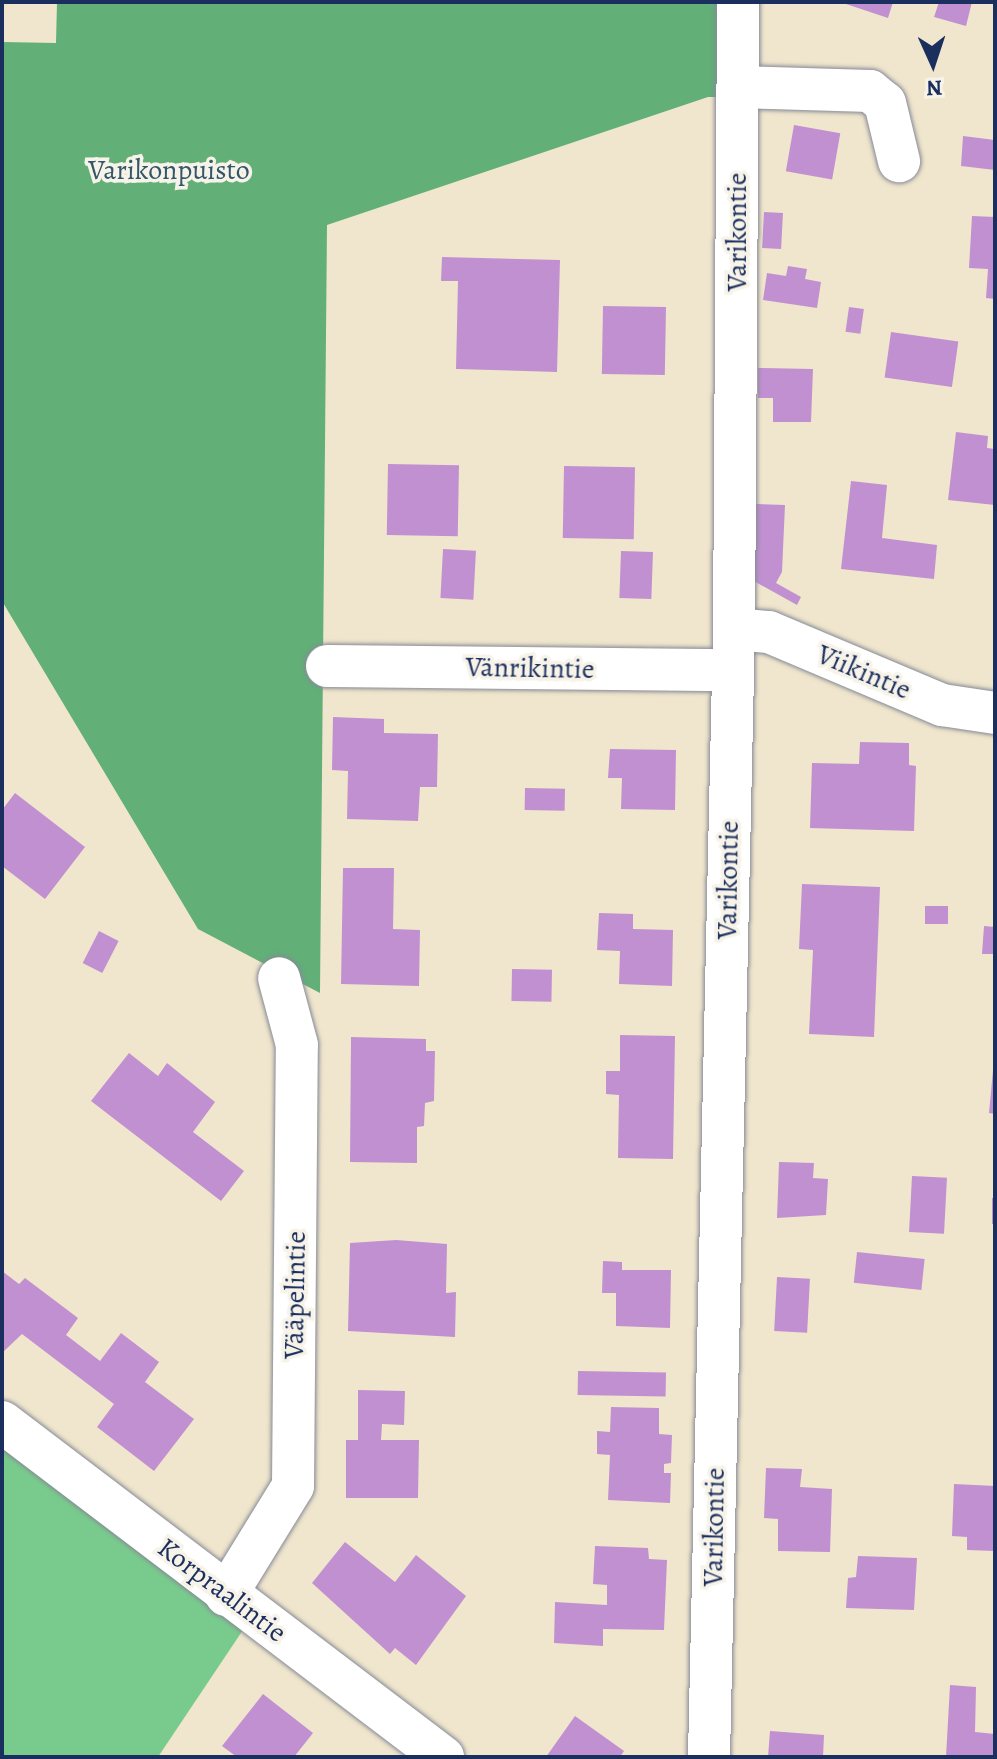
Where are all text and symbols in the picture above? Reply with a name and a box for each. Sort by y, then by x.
north arrow [893,24,973,104]
text: N [925,73,943,103]
park label: Varikonpuisto [88,153,250,187]
street label: Varikontie [720,173,754,291]
street label: Viikintie [812,637,916,707]
street label: Vänrikintie [465,650,595,686]
street label: Varikontie [710,820,746,940]
street label: Vääpelintie [277,1231,313,1359]
street label: Varikontie [696,1467,732,1587]
street label: Korpraalintie [151,1531,293,1649]

